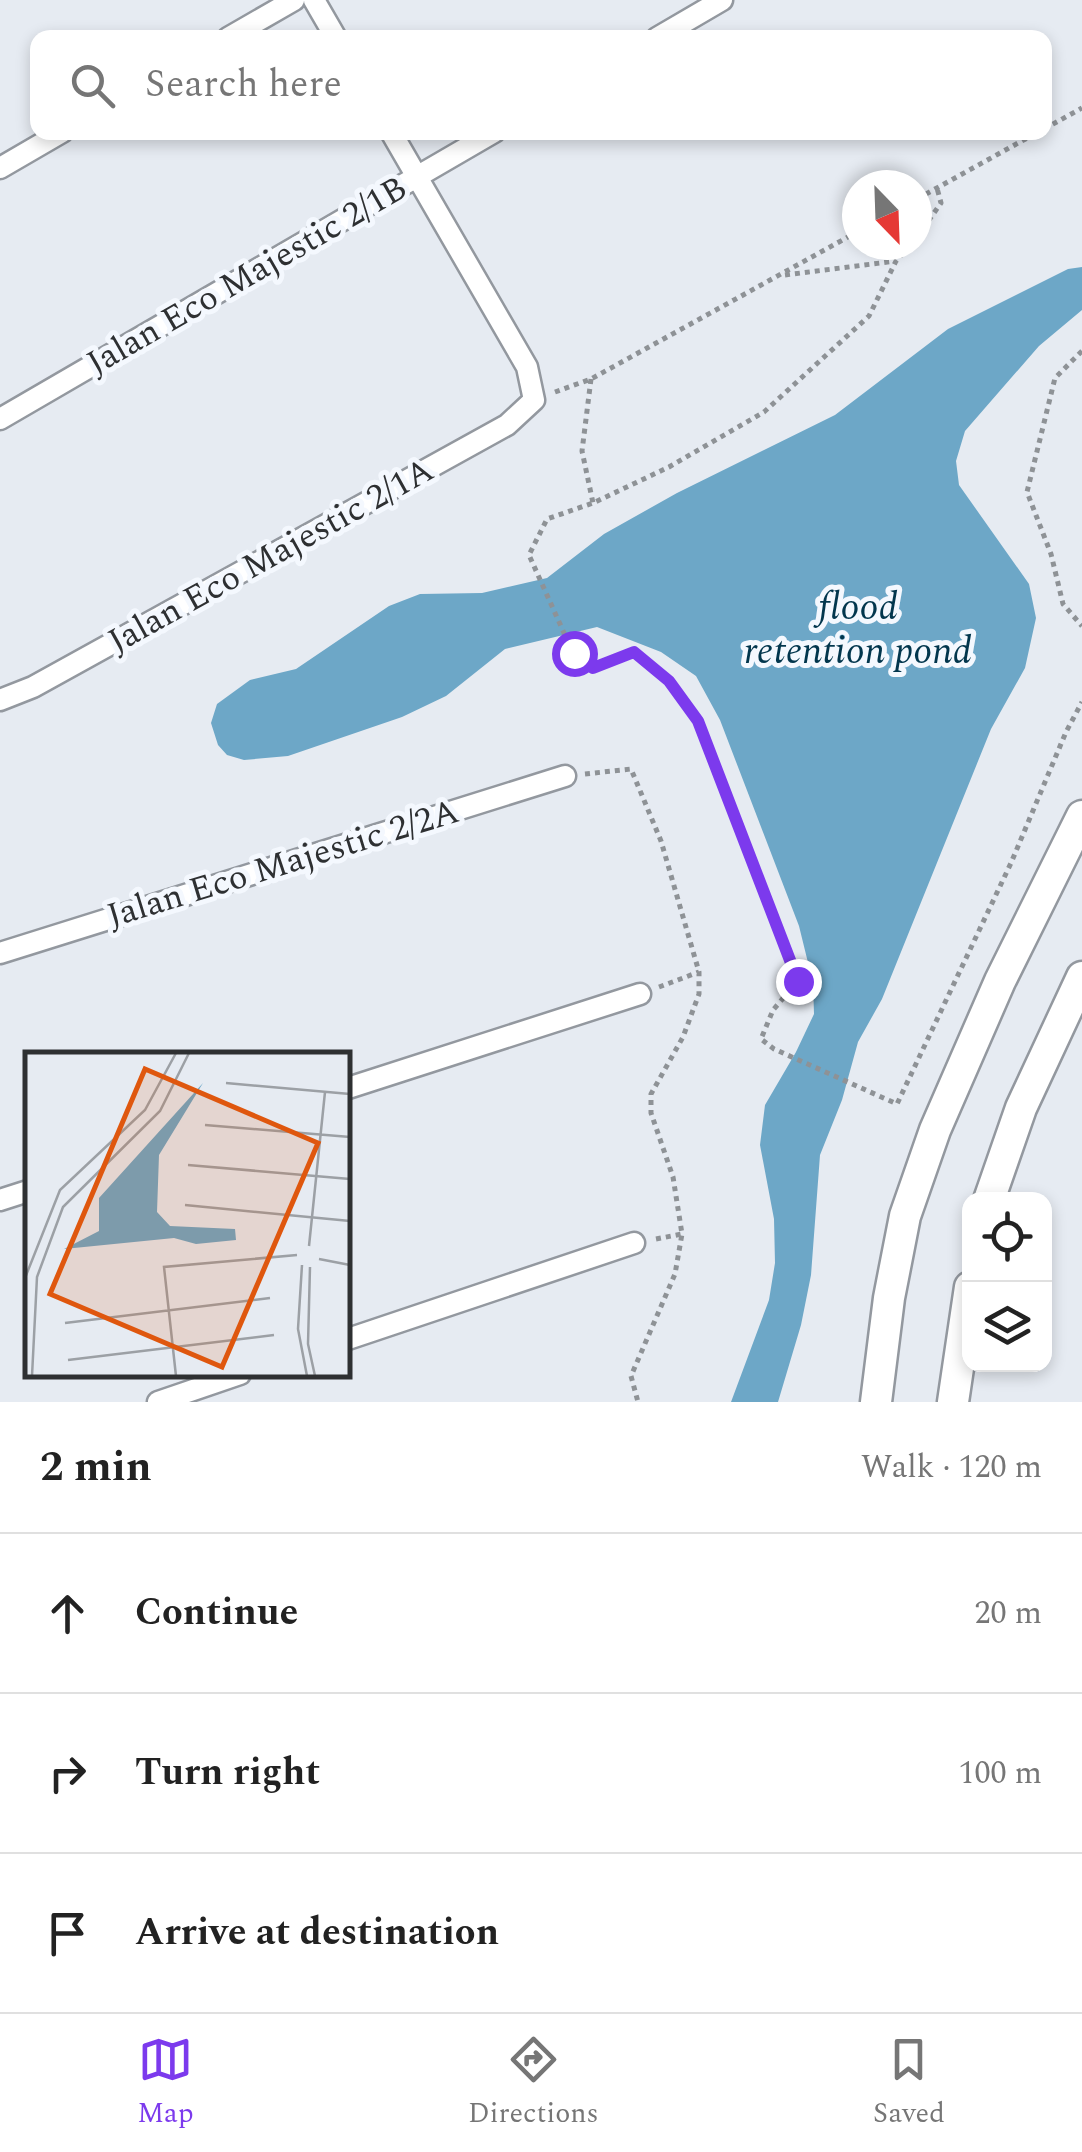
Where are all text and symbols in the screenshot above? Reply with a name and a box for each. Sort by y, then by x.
search box [30,30,1052,140]
text: Search here [145,56,342,114]
icon: search [65,58,120,113]
street label: Jalan Eco Majestic 2/1B [77,162,417,390]
north arrow [842,170,932,260]
street label: Jalan Eco Majestic 2/1A [98,444,444,668]
water label: flood retention pond [744,579,972,681]
route start [552,631,598,677]
street label: Jalan Eco Majestic 2/2A [100,785,466,943]
route end [776,959,822,1005]
inset map [25,1052,350,1377]
map controls [962,1192,1052,1372]
button: locate [962,1192,1052,1282]
button: layers [962,1282,1052,1372]
text: 2 min [40,1436,152,1499]
text: Walk · 120 m [861,1443,1042,1492]
text: Continue [135,1584,298,1642]
icon: ahead [40,1586,95,1641]
text: 20 m [974,1589,1042,1638]
text: Turn right [135,1744,320,1802]
icon: right [40,1746,95,1801]
text: 100 m [958,1749,1042,1798]
text: Arrive at destination [135,1904,499,1962]
icon: arrive [40,1906,95,1961]
tab: Map [137,2032,194,2135]
tab: Directions [468,2032,599,2135]
tab: Saved [873,2032,945,2135]

